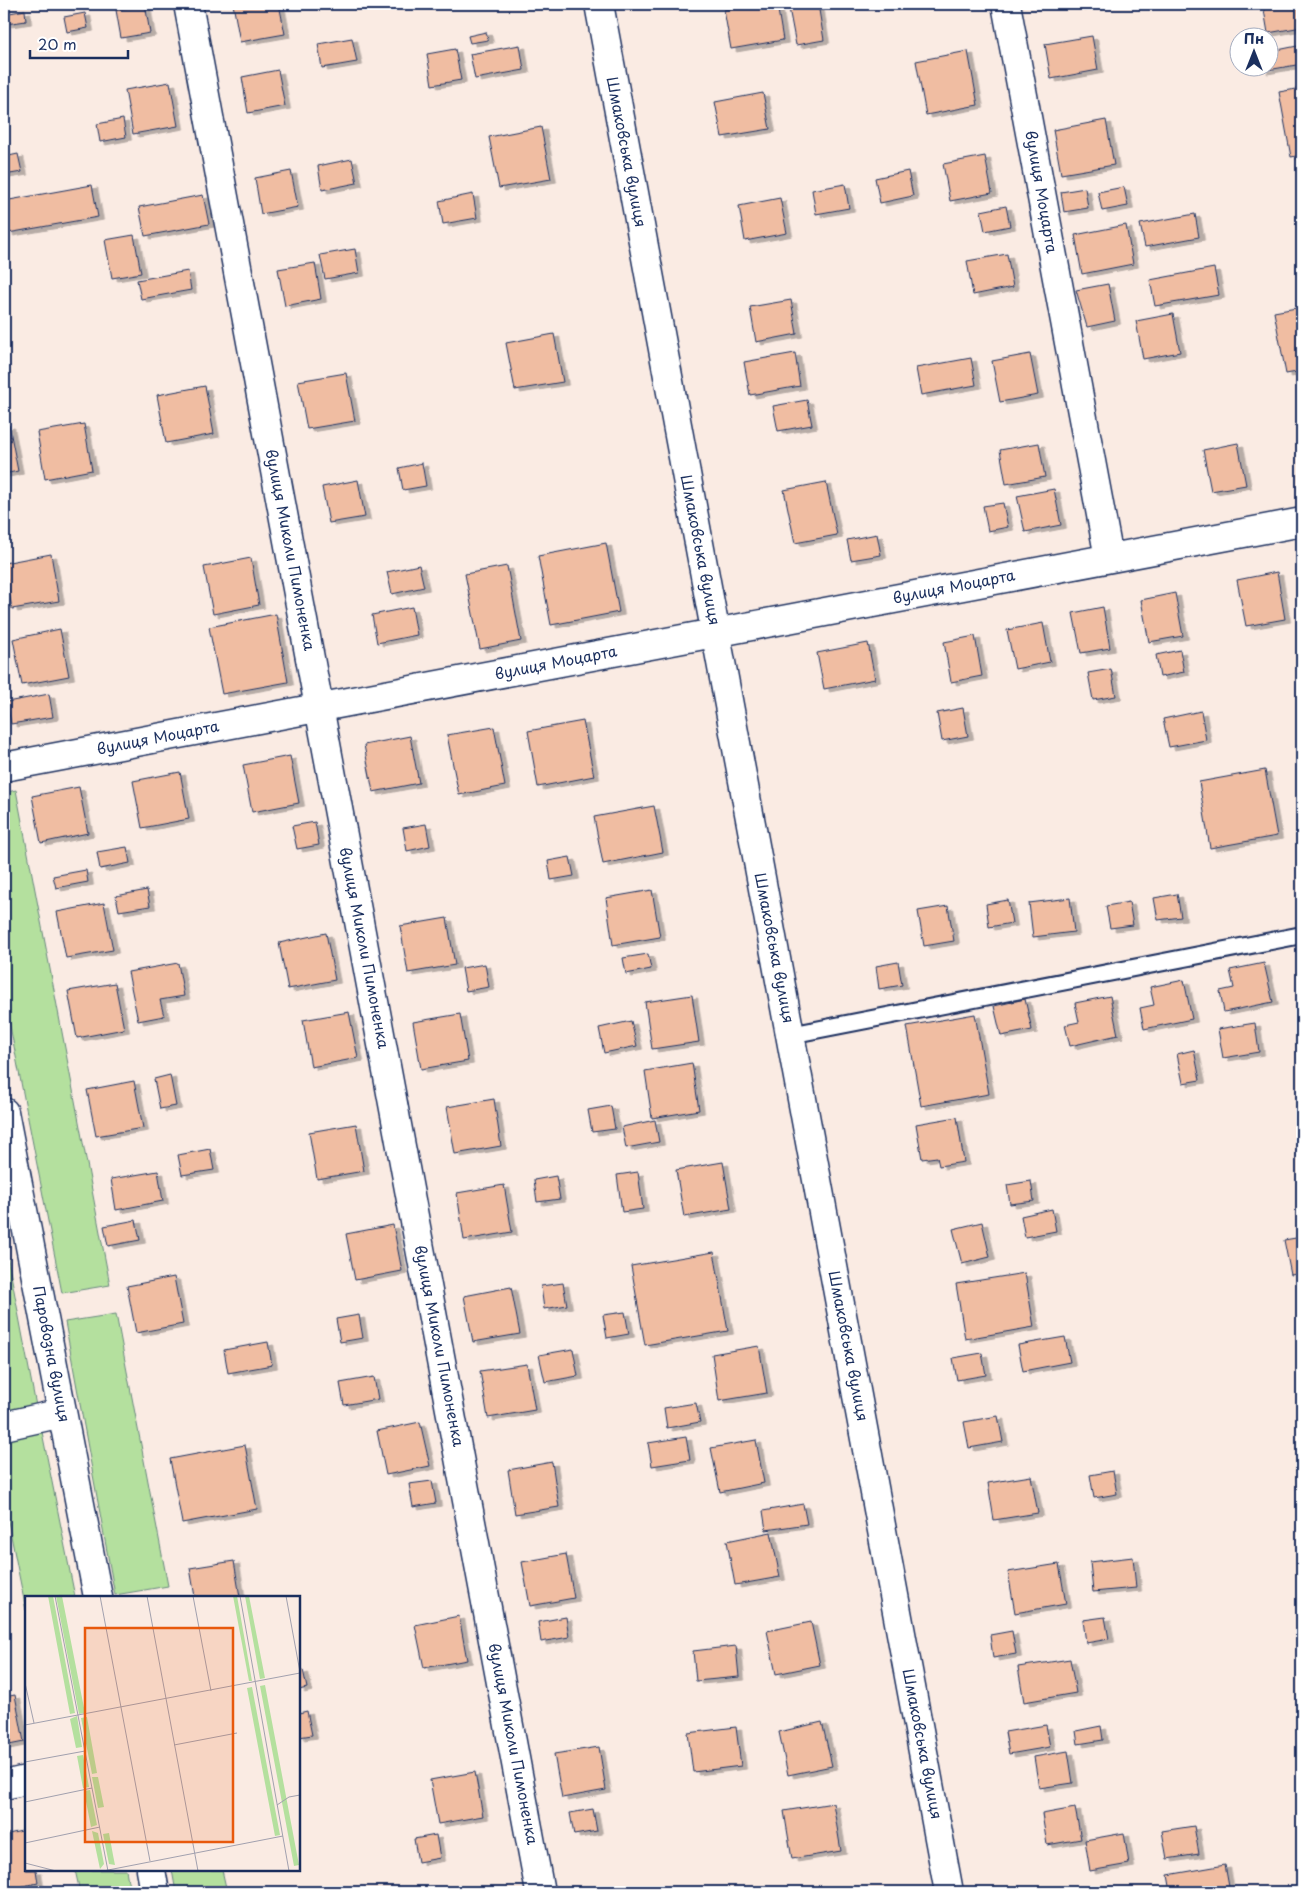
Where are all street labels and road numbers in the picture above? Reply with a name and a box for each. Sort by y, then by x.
street label: Шмаковська вулиця [602,75,653,229]
street label: вулиця Моцарта [1020,129,1065,256]
street label: вулиця Миколи Пимоненка [261,447,322,653]
street label: Шмаковська вулиця [676,473,727,627]
street label: вулиця Моцарта [891,562,1018,609]
street label: вулиця Моцарта [493,638,620,685]
street label: вулиця Моцарта [95,713,222,760]
street label: вулиця Миколи Пимоненка [335,845,396,1051]
street label: Шмаковська вулиця [750,871,801,1025]
street label: вулиця Миколи Пимоненка [410,1243,471,1449]
street label: Шмаковська вулиця [824,1269,875,1423]
street label: Паровозна вулиця [28,1284,77,1424]
street label: вулиця Миколи Пимоненка [484,1641,545,1847]
street label: Шмаковська вулиця [898,1667,949,1821]

